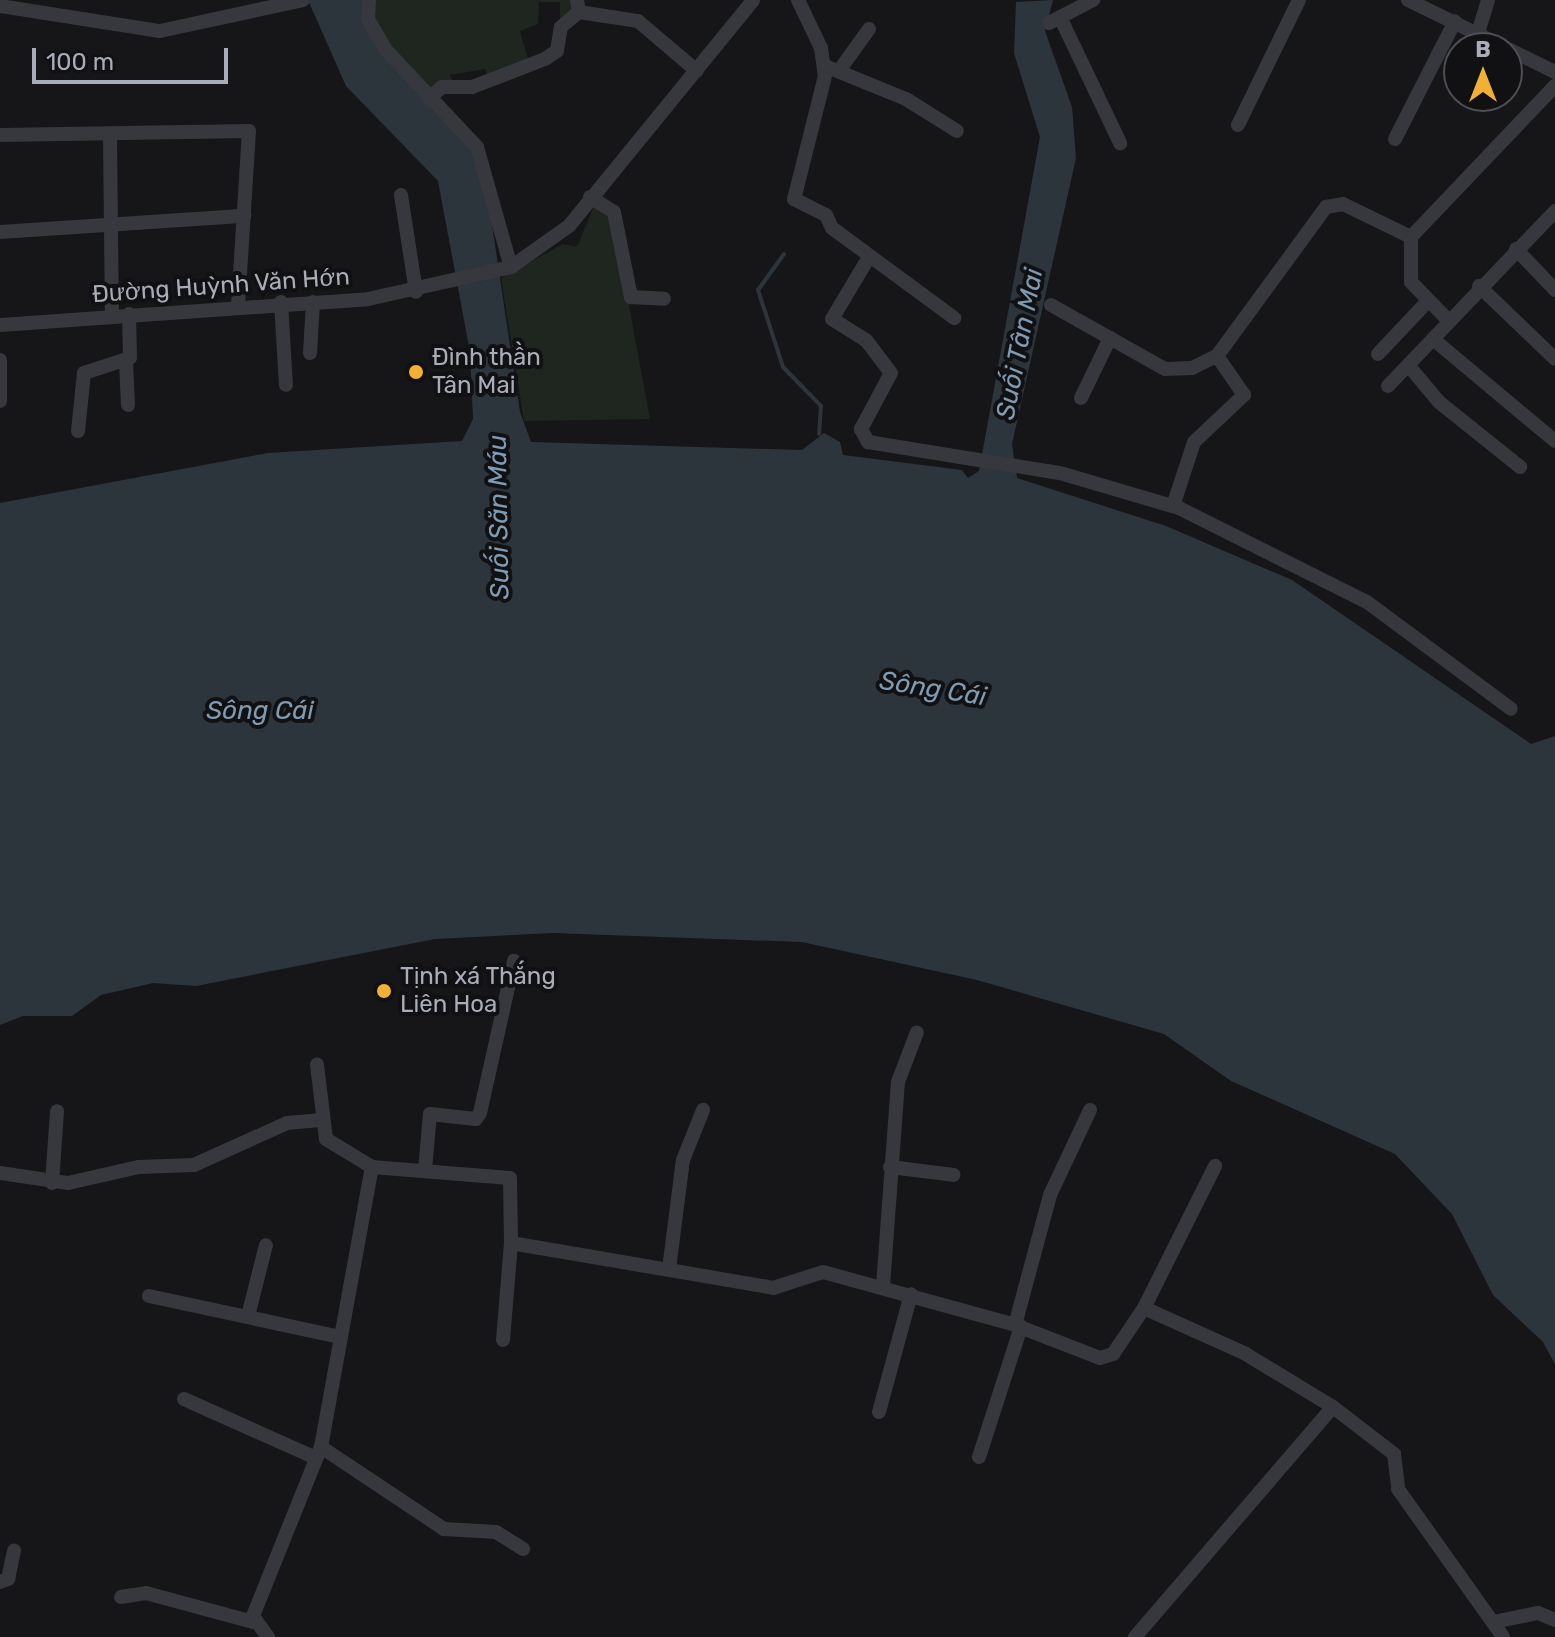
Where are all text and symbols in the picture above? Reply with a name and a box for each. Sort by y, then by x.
scale bar [36,32,232,82]
north arrow [1443,32,1523,112]
text: B [1475,36,1491,63]
text: 100 m [46,48,114,76]
street label: Đường Huỳnh Văn Hớn [91,263,351,309]
water label: Suối Tân Mai [990,265,1050,423]
place label: Đình thần Tân Mai [432,344,541,400]
marker: Đình thần Tân Mai [407,363,425,381]
water label: Suối Săn Máu [482,434,516,600]
water label: Sông Cái [877,665,989,713]
water label: Sông Cái [206,695,314,727]
place label: Tịnh xá Thắng Liên Hoa [400,963,556,1019]
marker: Tịnh xá Thắng Liên Hoa [375,982,393,1000]

